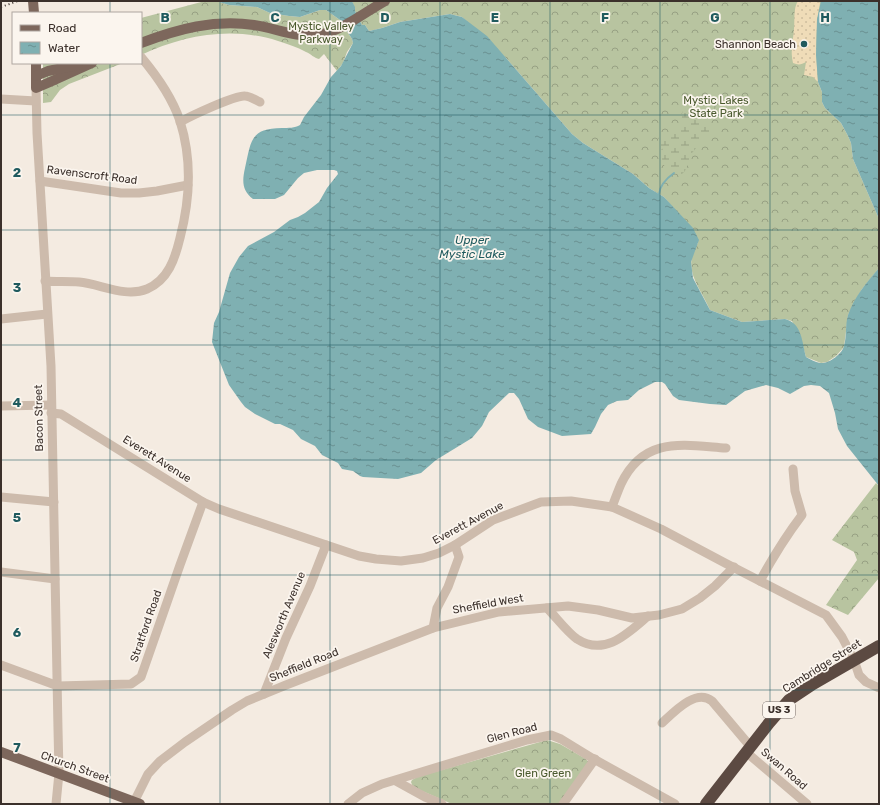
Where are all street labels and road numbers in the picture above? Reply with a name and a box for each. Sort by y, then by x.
street label: Ravenscroft Road [46,163,138,187]
street label: Bacon Street [32,384,46,452]
street label: Everett Avenue [120,433,194,485]
street label: Everett Avenue [430,499,506,547]
street label: Alesworth Avenue [260,570,308,660]
street label: Stratford Road [128,588,164,664]
street label: Sheffield West [452,591,525,617]
street label: Cambridge Street [780,636,864,695]
street label: Sheffield Road [268,645,340,685]
road number: US 3 [763,702,795,718]
street label: Glen Road [485,720,539,746]
street label: Swan Road [758,745,810,793]
street label: Church Street [39,749,112,786]

